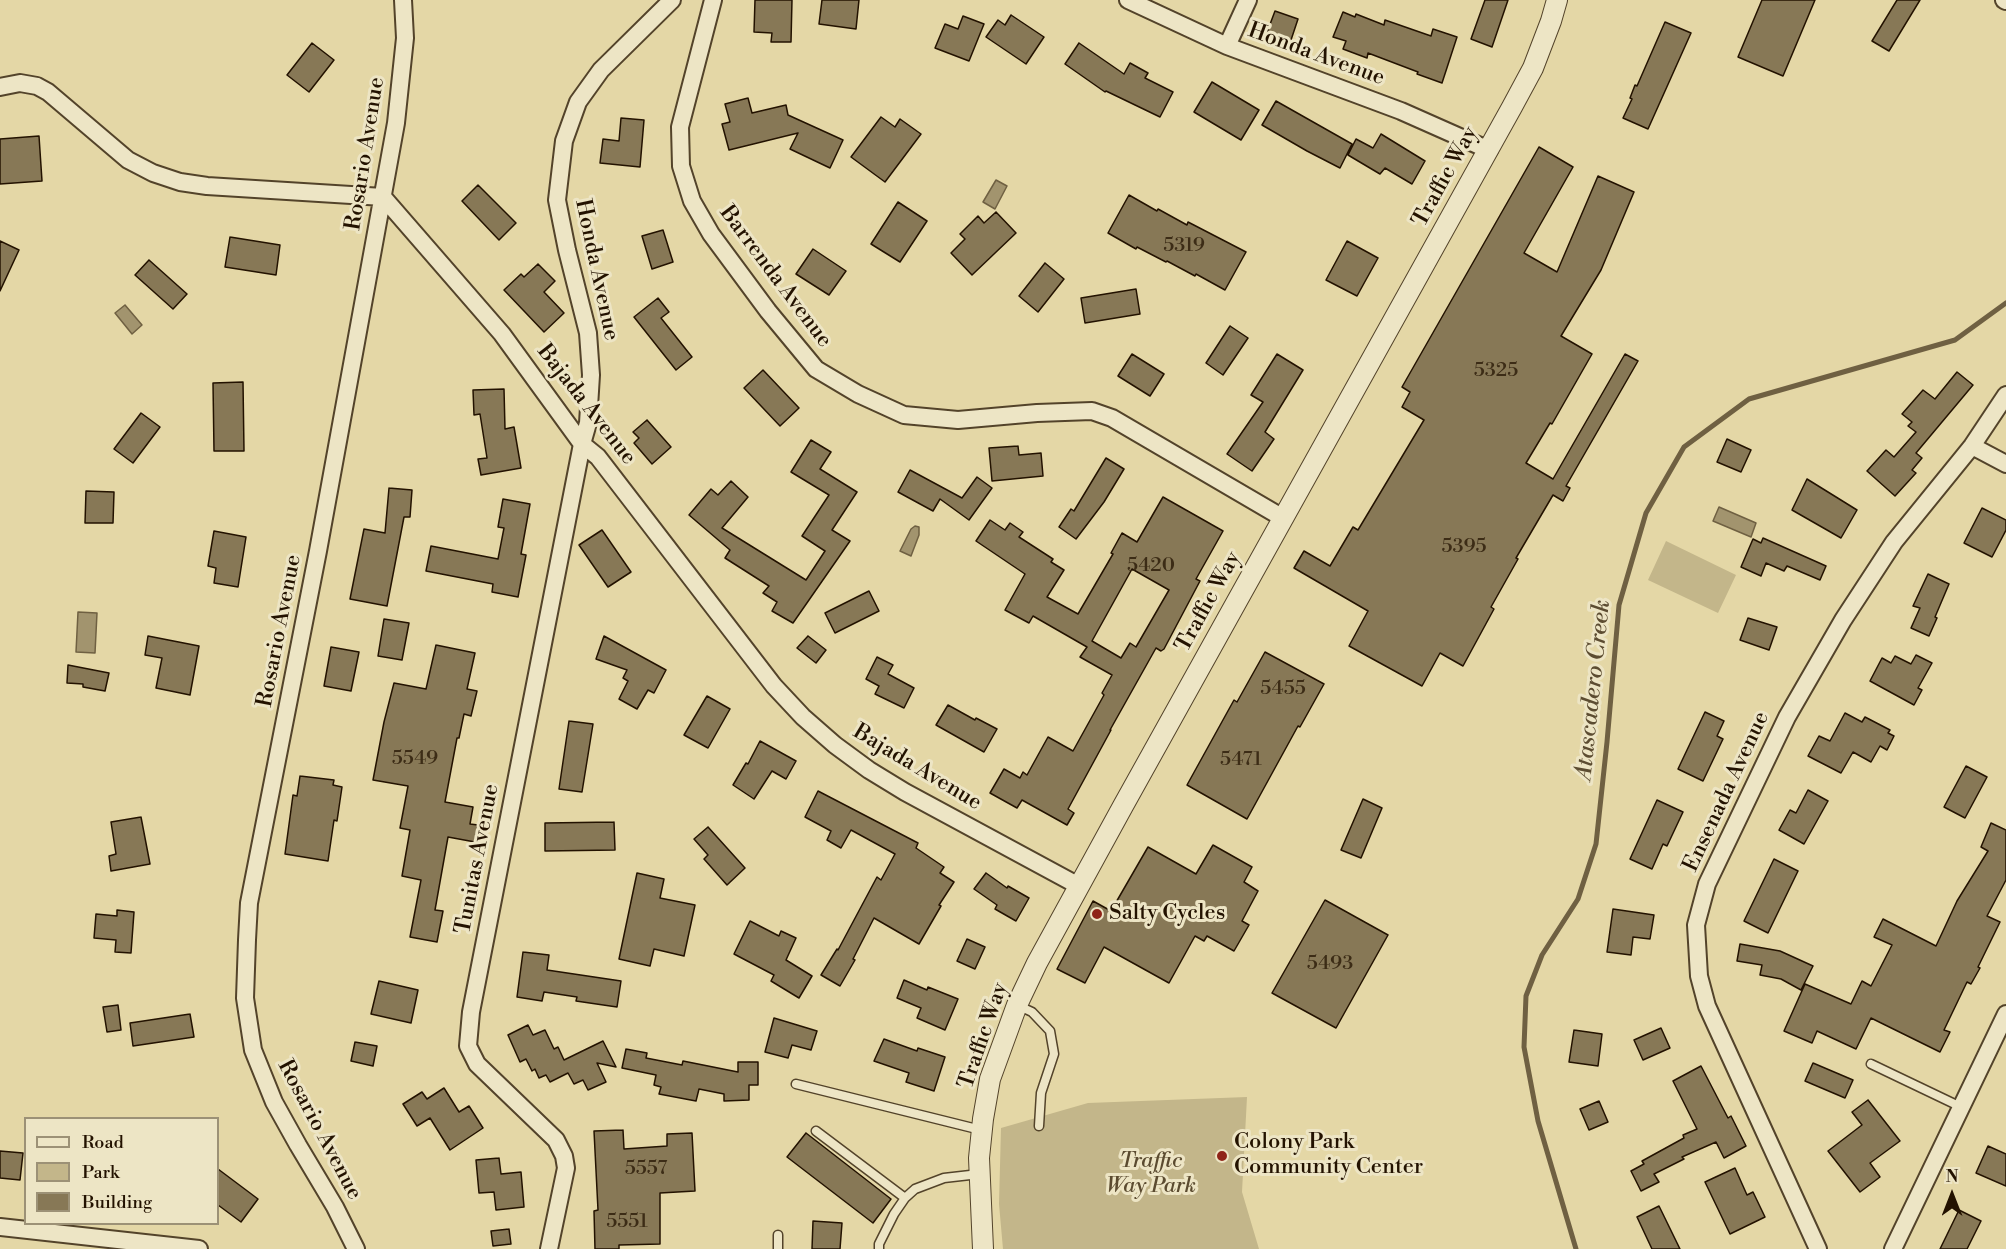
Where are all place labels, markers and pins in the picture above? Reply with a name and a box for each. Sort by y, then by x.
place label: Salty Cycles [1109,901,1225,927]
marker: Salty Cycles [1090,907,1104,921]
place label: Colony Park Community Center [1234,1130,1423,1182]
marker: Colony Park Community Center [1215,1149,1229,1163]

